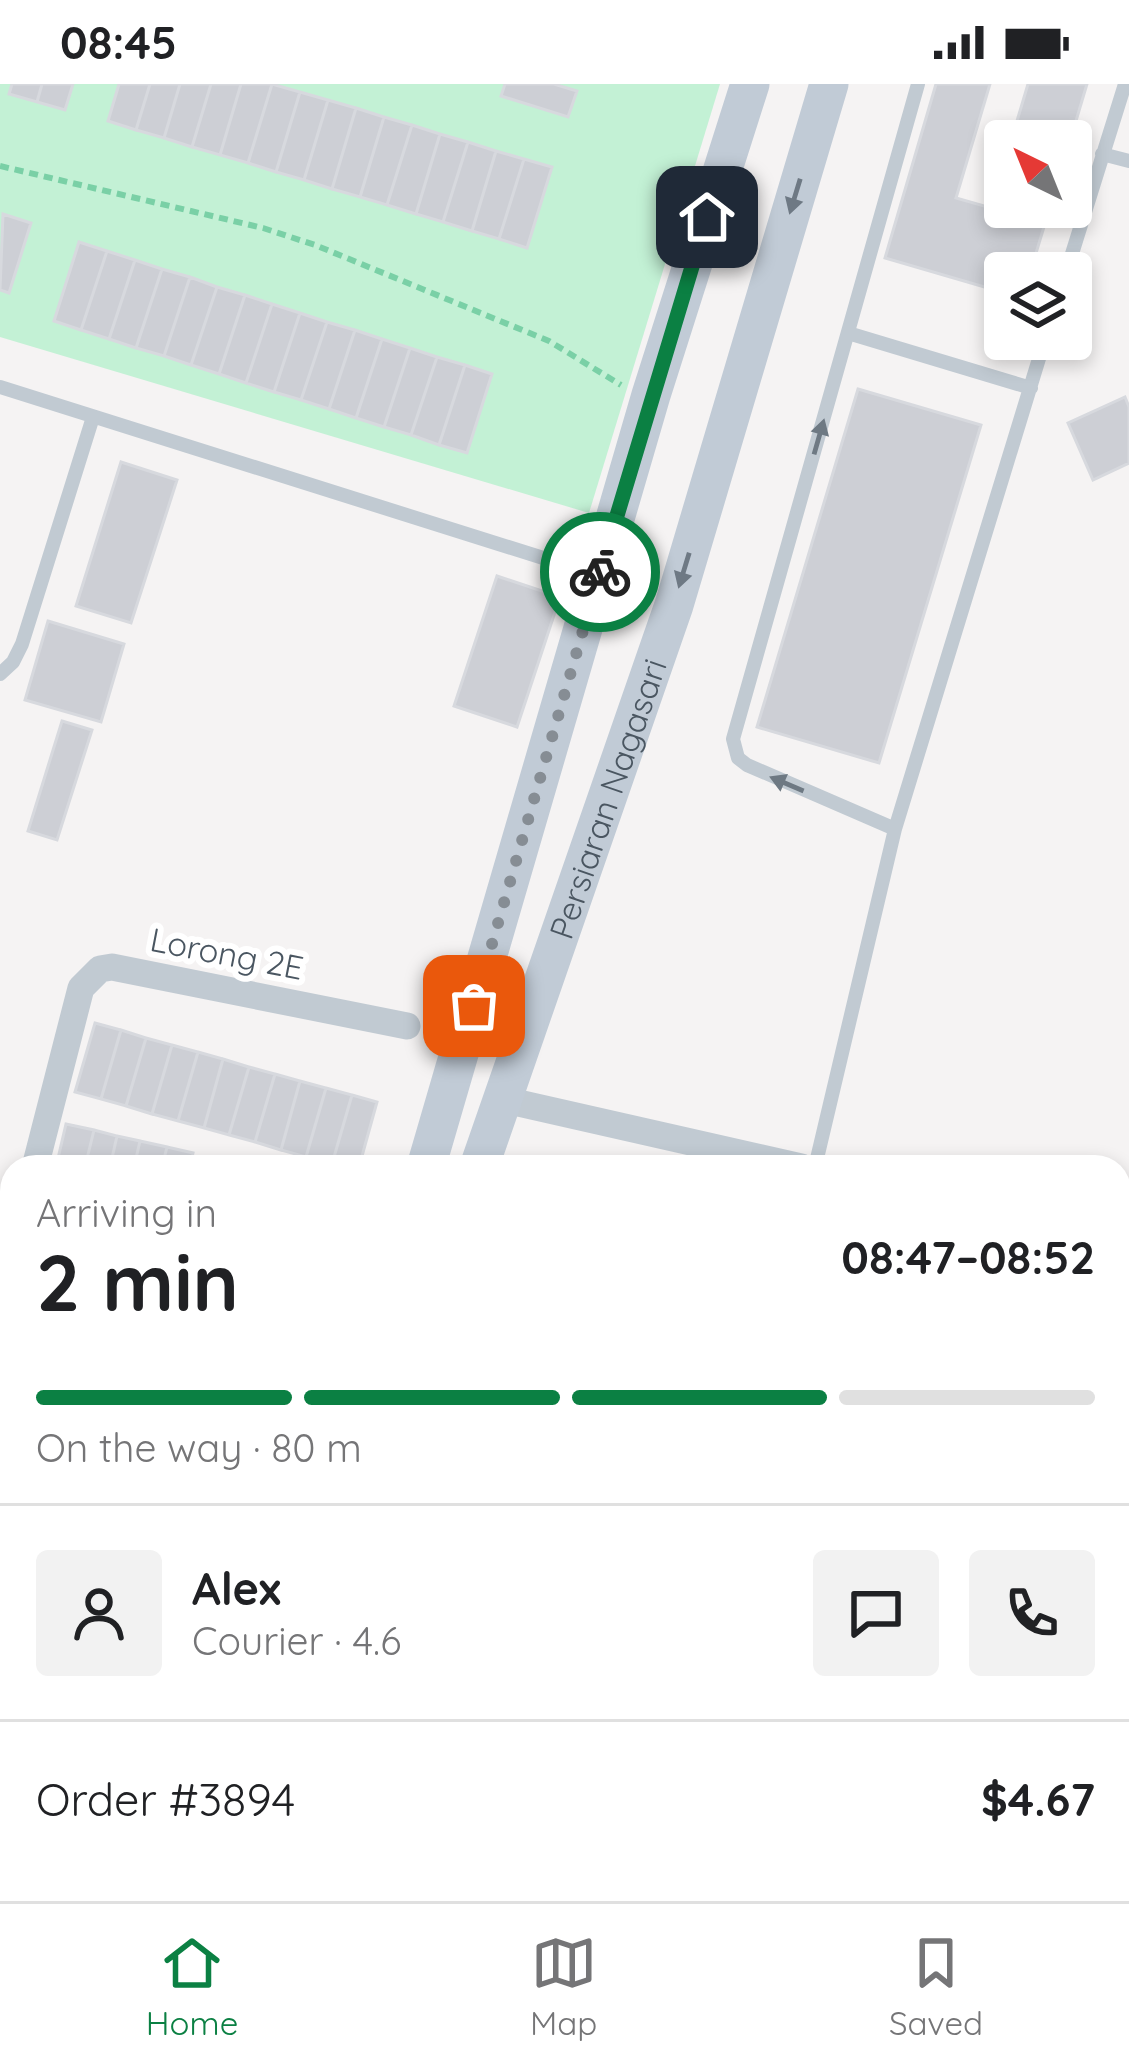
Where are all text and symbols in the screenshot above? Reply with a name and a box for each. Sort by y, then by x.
text: 08:45 [60,14,177,70]
north arrow [984,120,1092,228]
map controls [984,120,1092,360]
pin [656,166,758,268]
one-way arrow [785,178,803,215]
icon: home [674,184,740,250]
button: layers [984,252,1092,360]
one-way arrow [810,418,829,455]
courier [540,512,660,632]
icon: bike [567,539,633,605]
one-way arrow [674,552,692,589]
street label: Persiaran Nagasari [539,653,674,944]
one-way arrow [770,773,805,793]
street label: Lorong 2E [147,918,307,988]
pin [423,955,525,1057]
icon: bag [441,973,507,1039]
text: Arriving in [36,1188,217,1237]
text: 08:47–08:52 [841,1229,1095,1285]
text: 2 min [36,1233,239,1331]
text: On the way · 80 m [36,1423,362,1472]
button: person [36,1550,162,1676]
button: chat [813,1550,939,1676]
button: phone [969,1550,1095,1676]
text: Alex [192,1560,281,1616]
text: Courier · 4.6 [192,1616,401,1665]
text: Order #3894 [36,1771,295,1827]
text: $4.67 [981,1771,1095,1827]
tab: Home [146,1930,238,2043]
tab: Map [530,1930,597,2043]
tab: Saved [889,1930,983,2043]

